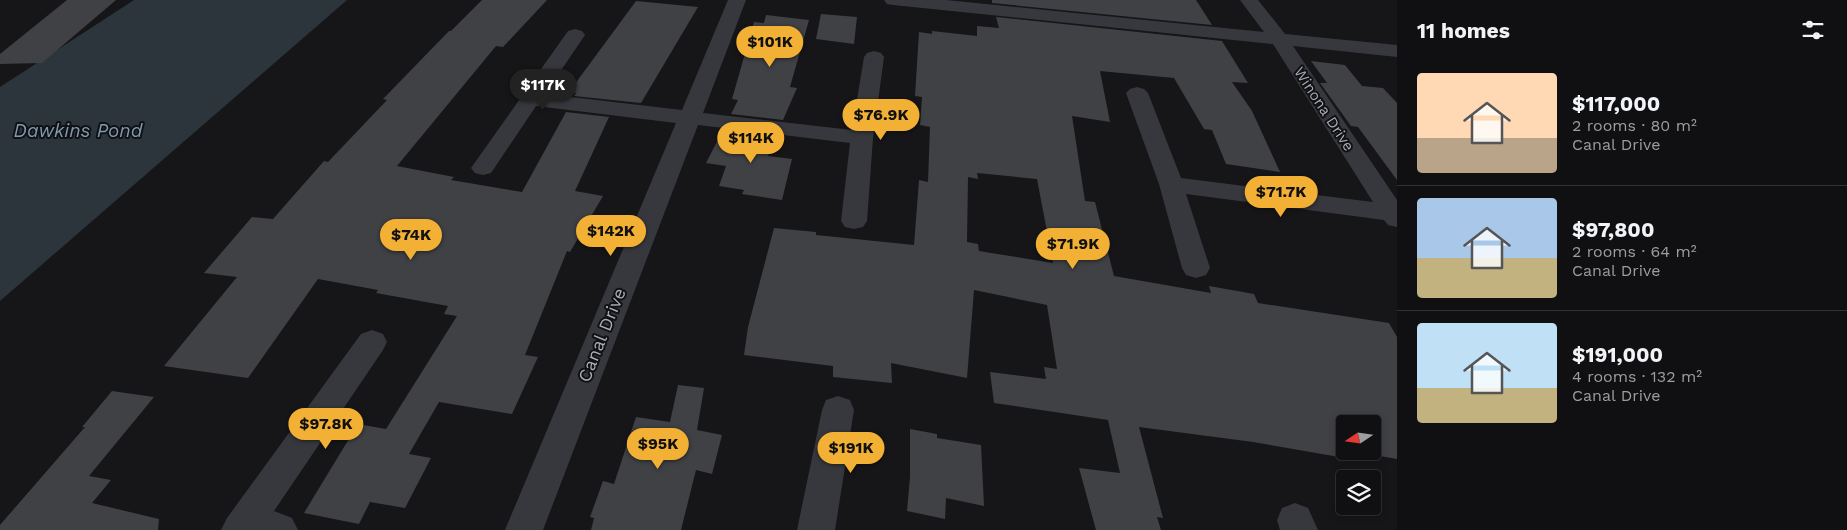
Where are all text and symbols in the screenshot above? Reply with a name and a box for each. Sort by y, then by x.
icon: filters [1799,16,1827,44]
text: 11 homes [1417,18,1510,43]
pin: $101K [735,26,805,68]
text: $101K [747,32,793,51]
street label: Winona Drive [1290,64,1358,154]
pin: $117K [508,68,578,111]
text: $117K [521,75,565,94]
text: $117,000 [1572,91,1660,116]
icon: home [1457,93,1517,153]
pin: $76.9K [840,98,922,141]
text: $76.9K [853,105,909,124]
text: 2 rooms · 80 m² [1572,116,1697,135]
water label: Dawkins Pond [14,119,144,142]
pin: $114K [716,121,786,164]
text: $114K [728,128,774,147]
text: Canal Drive [1572,135,1661,154]
pin: $71.7K [1240,176,1322,218]
text: $71.7K [1256,182,1306,201]
pin: $142K [576,214,646,257]
text: $97,800 [1572,217,1654,242]
pin: $74K [381,218,441,261]
icon: home [1457,218,1517,278]
text: $142K [587,221,635,240]
text: $74K [391,225,431,244]
pin: $71.9K [1032,228,1114,270]
text: $71.9K [1047,234,1099,253]
text: 2 rooms · 64 m² [1572,242,1697,261]
text: Canal Drive [1572,261,1661,280]
street label: Canal Drive [573,285,630,385]
text: $191,000 [1572,342,1663,367]
icon: home [1457,343,1517,403]
text: 4 rooms · 132 m² [1572,367,1702,386]
text: Canal Drive [1572,386,1661,405]
pin: $97.8K [285,408,367,450]
text: $97.8K [299,414,353,433]
north arrow [1336,415,1381,460]
map controls [1336,415,1381,515]
pin: $95K [628,428,688,470]
pin: $191K [816,432,886,474]
text: $95K [638,434,678,453]
text: $191K [829,438,874,457]
button: layers [1336,470,1381,515]

